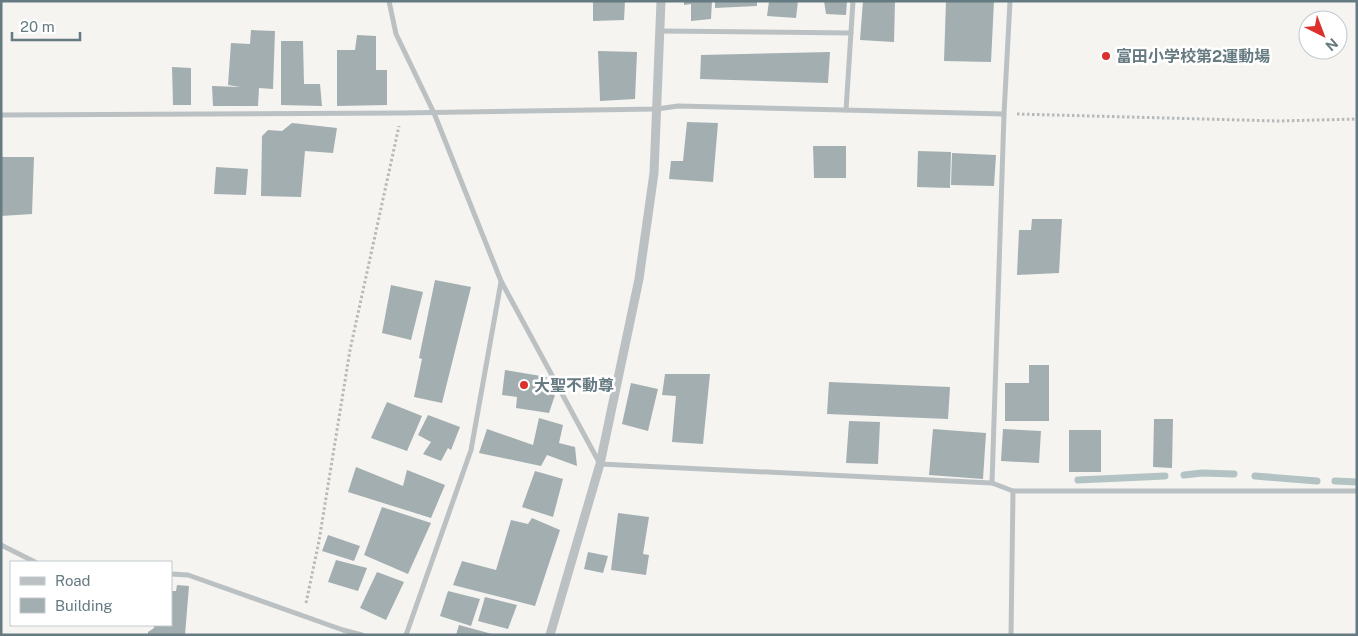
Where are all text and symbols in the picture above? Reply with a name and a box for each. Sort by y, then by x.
scale bar [12,10,80,42]
north arrow [1298,10,1348,60]
text: 20 m [20,18,55,35]
text: N [1322,35,1341,54]
place label: 富田小学校第2運動場 [1116,47,1270,66]
marker: 富田小学校第2運動場 [1100,50,1112,62]
place label: 大聖不動尊 [534,376,614,395]
marker: 大聖不動尊 [518,379,530,391]
legend [10,561,172,626]
text: Road [55,572,91,589]
text: Building [55,597,113,614]

